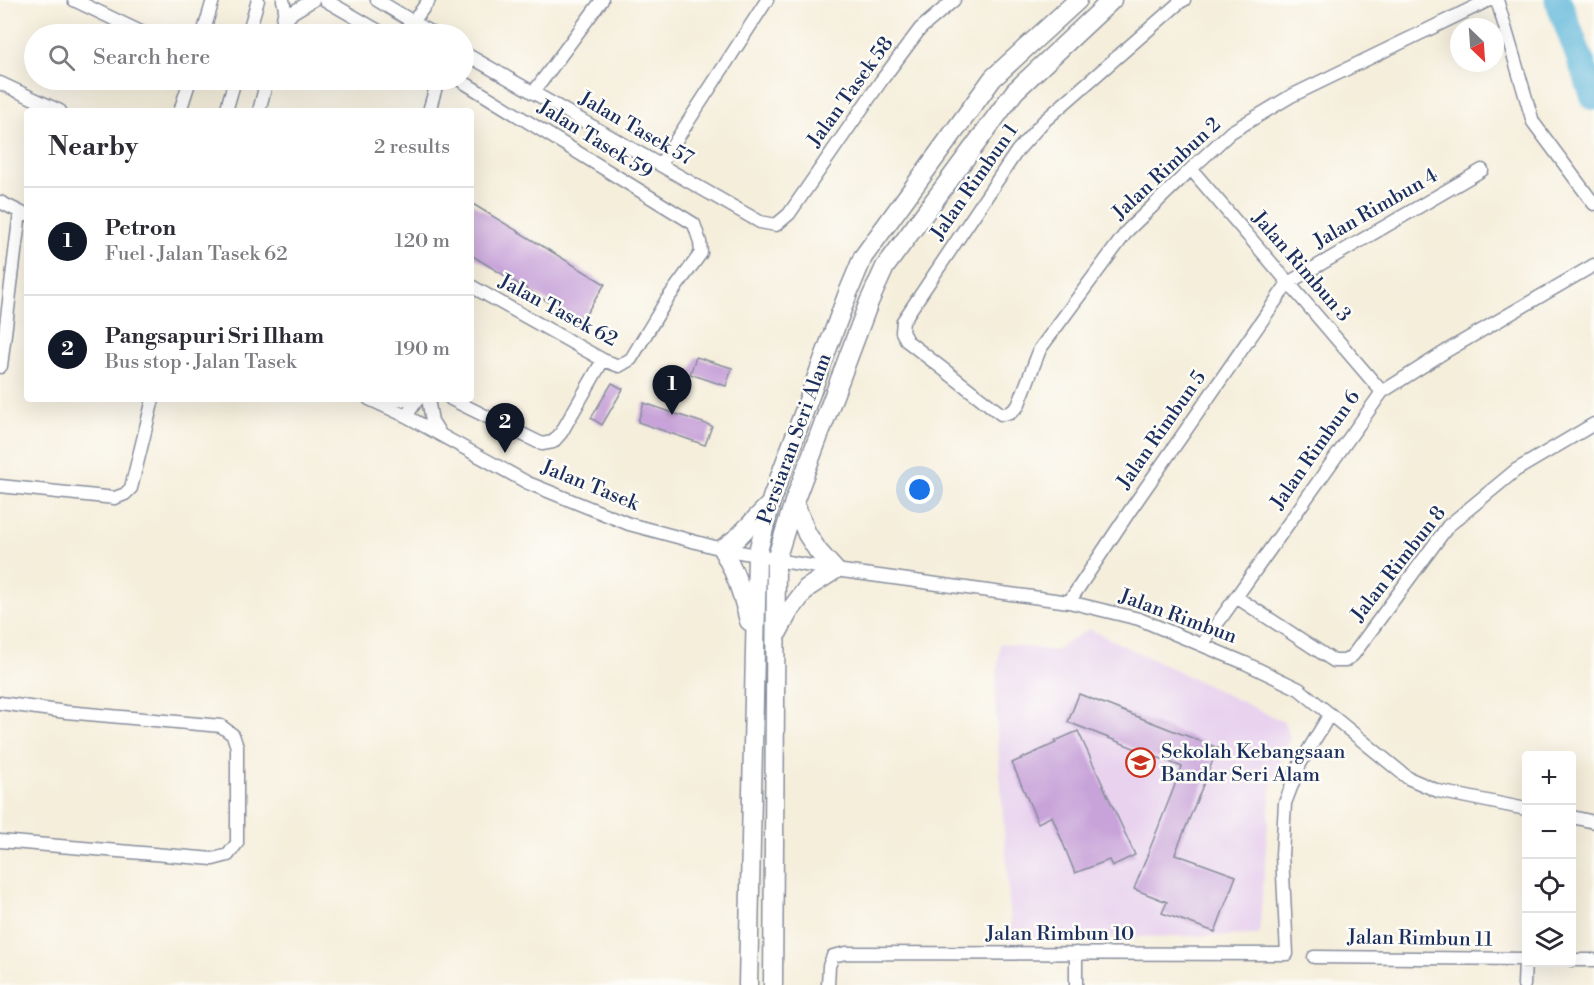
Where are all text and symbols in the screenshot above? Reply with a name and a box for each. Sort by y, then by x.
north arrow [1450,18,1504,72]
search box [24,24,474,90]
street label: Jalan Tasek 58 [802,32,899,153]
icon: search [45,41,78,74]
text: Search here [93,44,210,71]
street label: Jalan Tasek 57 [574,86,697,172]
street label: Jalan Tasek 59 [532,94,657,185]
street label: Jalan Rimbun 2 [1107,113,1226,226]
street label: Jalan Rimbun 1 [925,119,1024,246]
text: Nearby [48,131,138,163]
text: 2 results [374,135,450,160]
street label: Jalan Rimbun 4 [1309,163,1443,255]
street label: Jalan Rimbun 3 [1245,206,1356,327]
text: Petron [105,215,176,242]
text: 1 [63,229,72,254]
text: 120 m [395,229,450,254]
text: Fuel · Jalan Tasek 62 [105,242,288,267]
street label: Jalan Tasek 62 [494,269,622,353]
text: Pangsapuri Sri Ilham [105,323,324,350]
text: 2 [61,337,74,362]
text: 190 m [395,337,450,362]
text: Bus stop · Jalan Tasek [105,350,296,375]
street label: Persiaran Seri Alam [752,350,838,528]
pin: 1 [652,366,692,415]
street label: Jalan Rimbun 5 [1111,366,1212,495]
street label: Jalan Rimbun 6 [1265,386,1366,515]
pin: 2 [486,404,524,453]
street label: Jalan Tasek [537,455,644,517]
your location [905,475,934,504]
street label: Jalan Rimbun 8 [1346,501,1452,628]
street label: Jalan Rimbun [1115,584,1240,650]
place label: Sekolah Kebangsaan Bandar Seri Alam [1160,740,1345,788]
school or university icon: Sekolah Kebangsaan Bandar Seri Alam [1124,747,1156,779]
map controls [1522,751,1576,967]
button: + [1522,751,1576,805]
button: − [1522,805,1576,859]
button: locate [1522,859,1576,913]
button: layers [1522,913,1576,967]
street label: Jalan Rimbun 10 [985,922,1134,947]
street label: Jalan Rimbun 11 [1346,925,1493,953]

